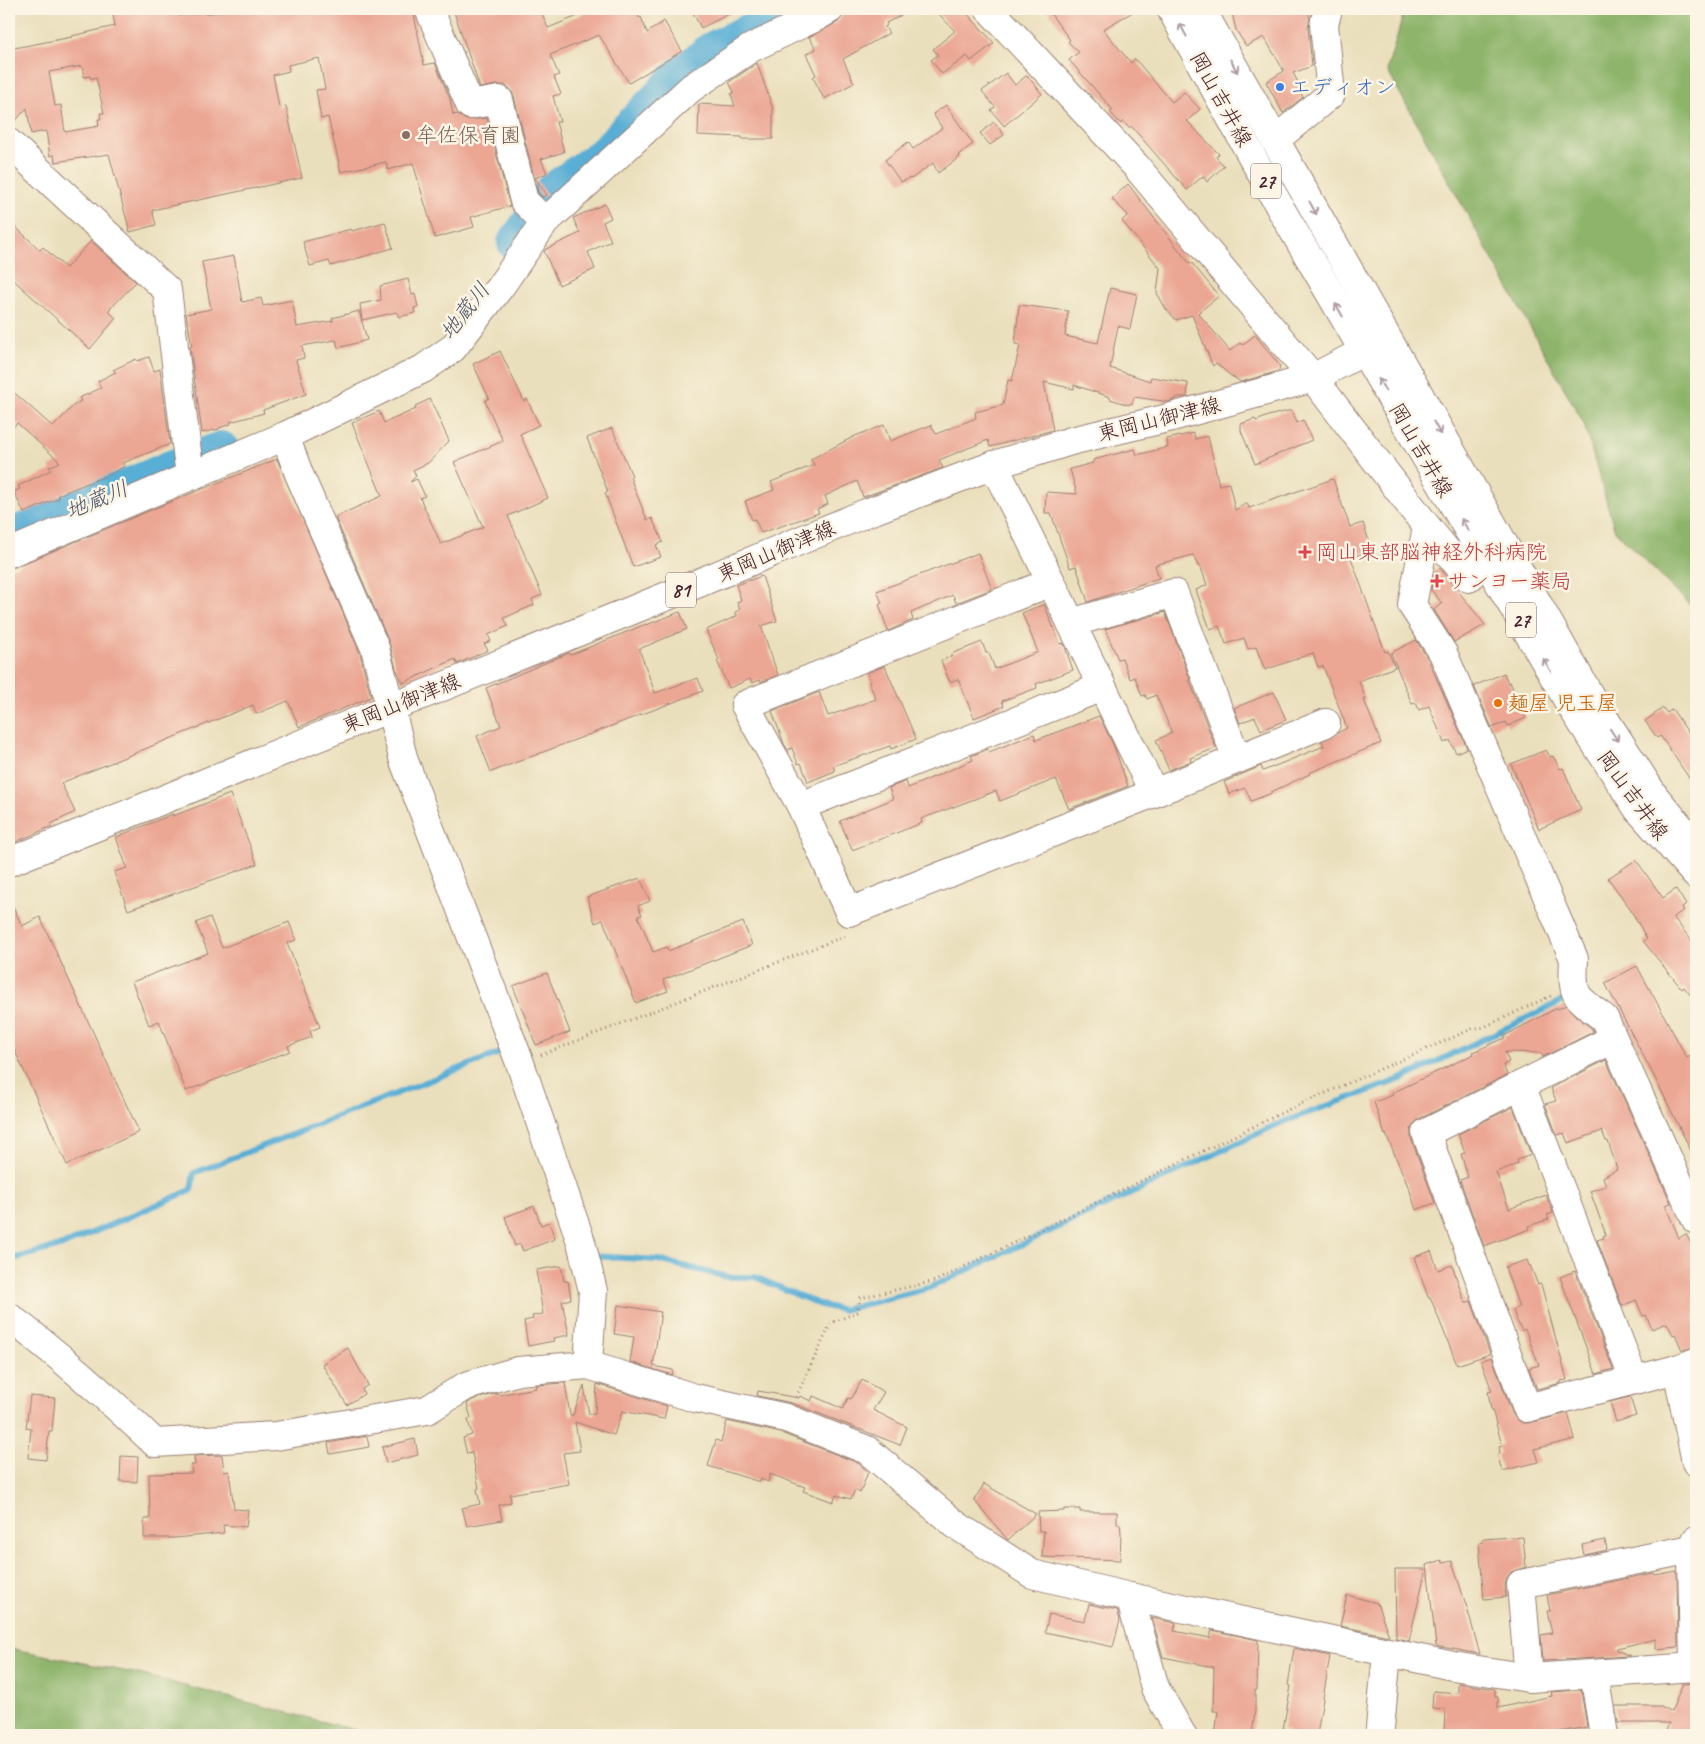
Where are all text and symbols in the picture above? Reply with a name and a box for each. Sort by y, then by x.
one-way arrow [1178,23,1188,38]
street label: 岡山吉井線 [1184,47,1258,151]
one-way arrow [1229,59,1239,73]
place label: エディオン [1290,74,1396,100]
marker: エディオン [1274,81,1286,93]
place label: 牟佐保育園 [416,122,521,148]
marker: 牟佐保育園 [400,129,412,141]
road number: 27 [1251,164,1281,198]
one-way arrow [1309,200,1319,215]
water label: 地蔵川 [434,276,496,346]
one-way arrow [1334,302,1344,317]
one-way arrow [1377,378,1387,392]
street label: 東岡山御津線 [1095,391,1223,447]
street label: 岡山吉井線 [1383,398,1459,502]
one-way arrow [1433,420,1443,434]
water label: 地蔵川 [61,474,133,526]
street label: 東岡山御津線 [713,514,839,588]
one-way arrow [1459,518,1469,532]
place label: 岡山東部脳神経外科病院 [1316,539,1547,565]
marker: 岡山東部脳神経外科病院 [1298,545,1312,559]
place label: サンヨー薬局 [1447,568,1572,594]
road number: 81 [666,572,696,608]
marker: サンヨー薬局 [1431,575,1443,587]
road number: 27 [1506,602,1536,638]
one-way arrow [1541,658,1551,672]
street label: 東岡山御津線 [338,667,464,739]
place label: 麺屋 児玉屋 [1508,690,1618,716]
marker: 麺屋 児玉屋 [1492,697,1504,709]
one-way arrow [1609,728,1620,742]
street label: 岡山吉井線 [1592,745,1674,845]

